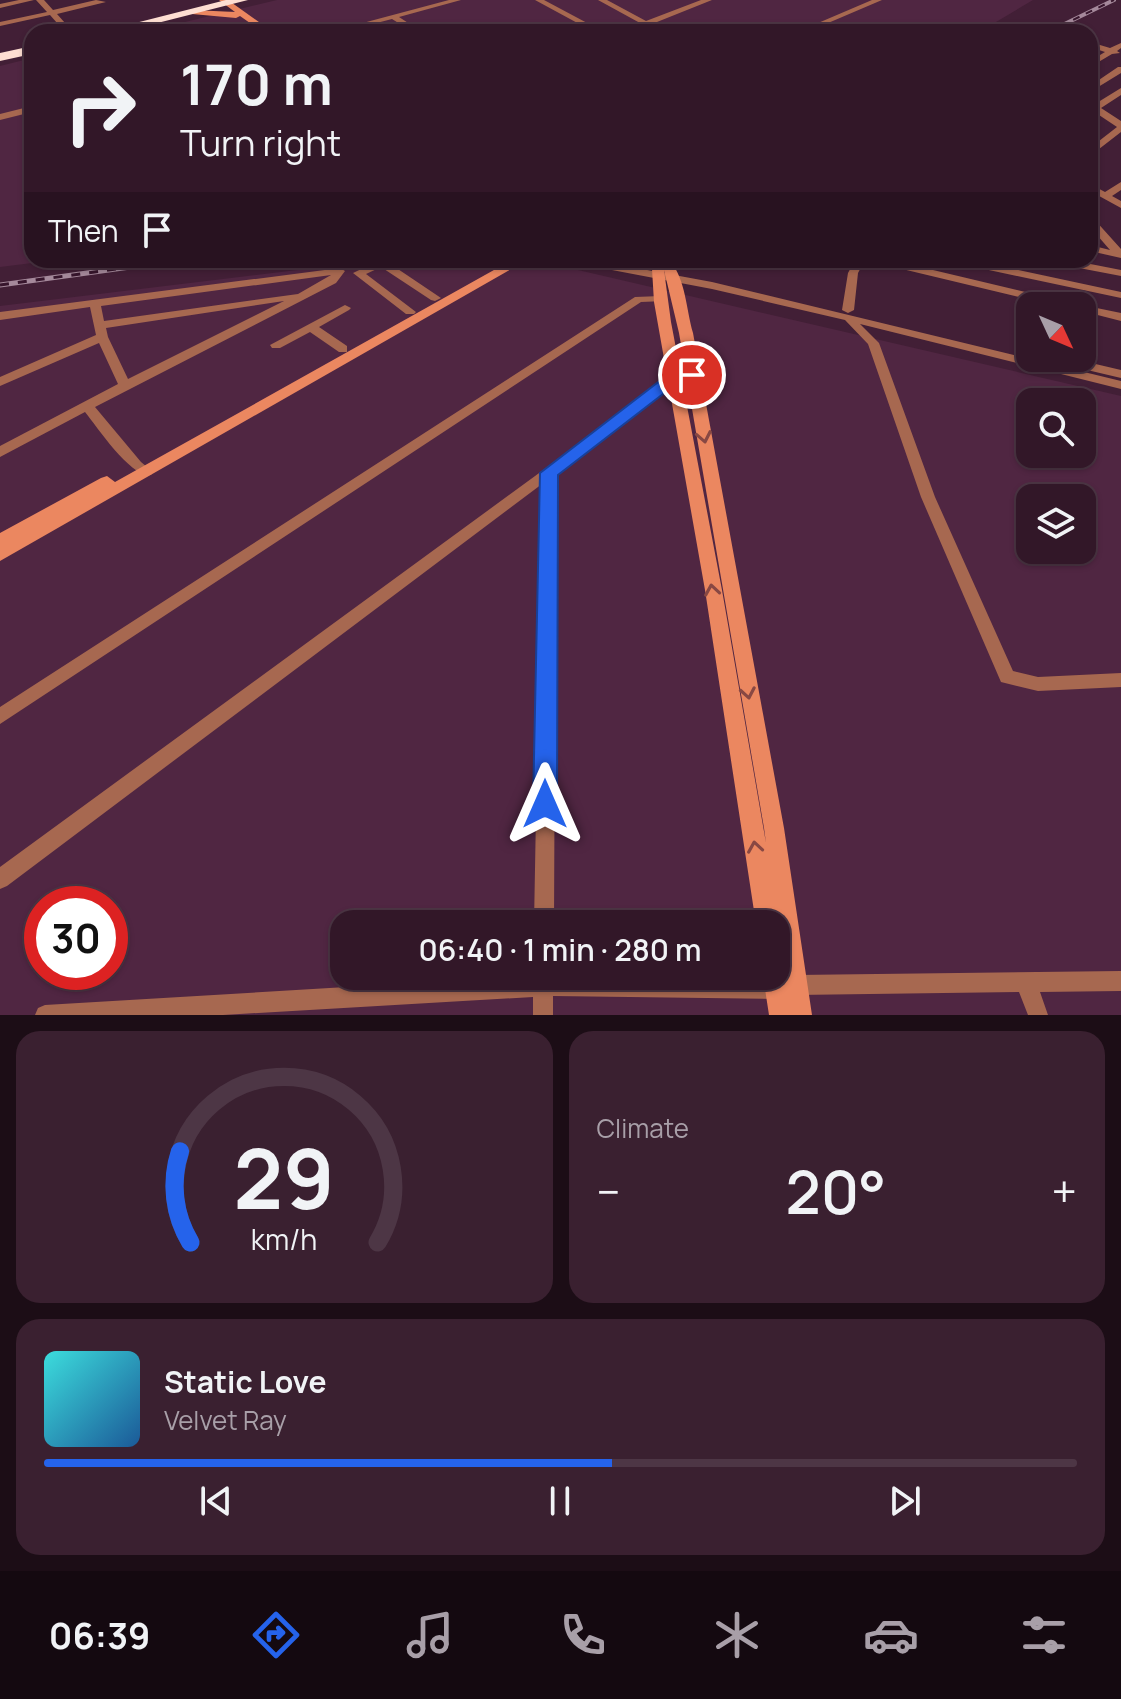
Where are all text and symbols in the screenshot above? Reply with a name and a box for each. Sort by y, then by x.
text: 170 m [180,45,333,122]
icon: right [48,56,152,160]
text: Turn right [180,118,341,167]
icon: arrive [135,208,179,252]
text: Then [48,210,119,251]
north arrow [1016,292,1096,372]
map controls [1016,292,1096,564]
pin [658,341,726,409]
icon: arrive [670,353,714,397]
button: search [1016,388,1096,468]
one-way arrow [695,430,712,444]
button: layers [1016,484,1096,564]
one-way arrow [705,584,722,597]
one-way arrow [739,686,756,700]
position arrow [503,762,587,846]
one-way arrow [747,840,764,854]
speed limit sign: 30 [24,886,128,990]
text: 06:40 · 1 min · 280 m [418,929,702,970]
text: Climate [597,1110,689,1146]
text: 29 [234,1120,335,1234]
text: 20° [786,1150,886,1232]
text: − [597,1161,620,1221]
text: + [1052,1161,1077,1221]
text: km/h [251,1220,317,1259]
text: Static Love [164,1361,327,1402]
text: Velvet Ray [164,1402,287,1438]
icon: previous [194,1479,238,1523]
icon: pause [538,1479,582,1523]
icon: next [883,1479,927,1523]
icon: directions [248,1607,304,1663]
icon: music [402,1607,458,1663]
icon: phone [555,1607,611,1663]
icon: climate [709,1607,765,1663]
icon: car [863,1607,919,1663]
icon: filters [1016,1607,1072,1663]
text: 06:39 [49,1611,151,1660]

